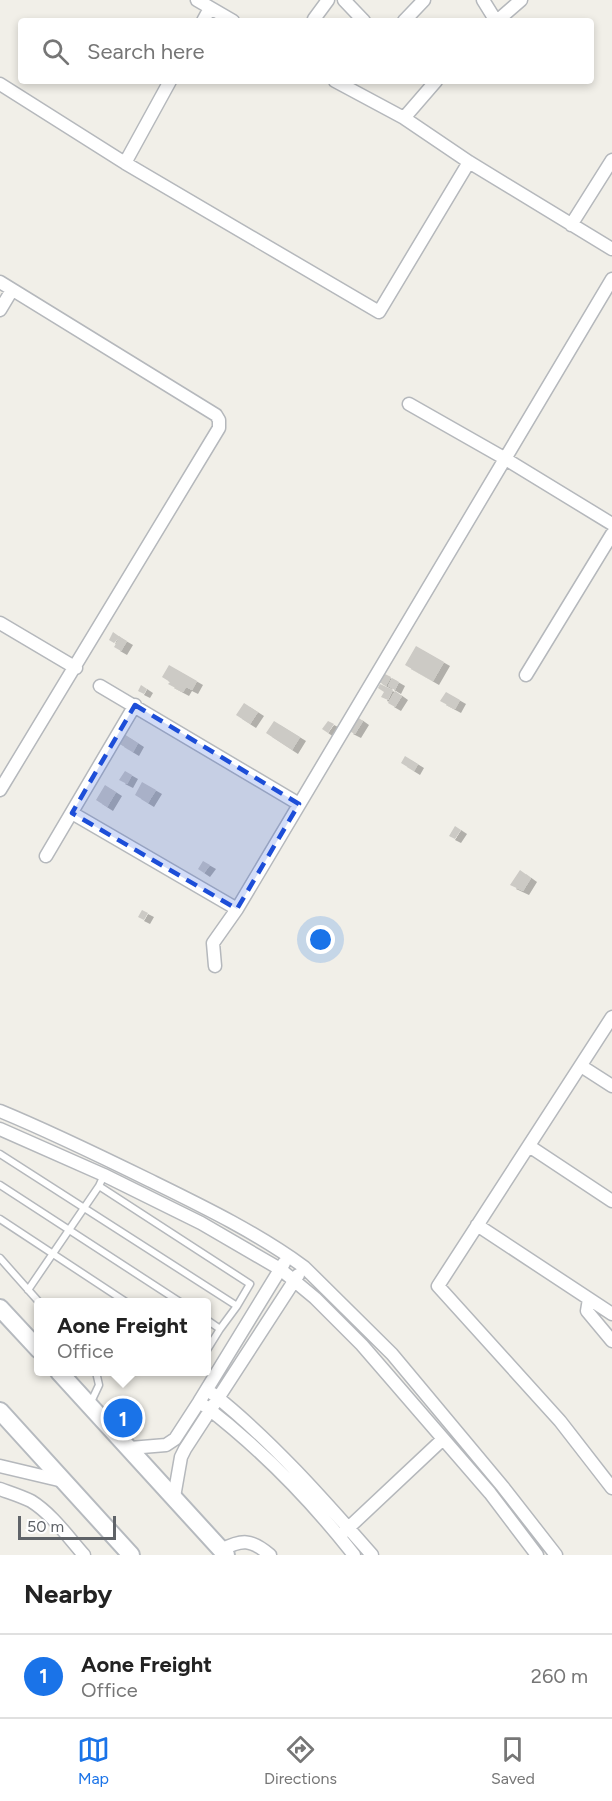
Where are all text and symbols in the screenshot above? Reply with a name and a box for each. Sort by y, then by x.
search box [18,18,594,84]
icon: search [39,35,72,68]
text: Search here [87,38,205,65]
your location [306,925,335,954]
popup [34,1298,211,1376]
text: Aone Freight [57,1312,188,1339]
text: Office [57,1339,114,1363]
pin: 1 [104,1396,142,1440]
scale bar [18,1513,116,1540]
text: 50 m [27,1517,64,1536]
text: Nearby [24,1578,112,1610]
text: Aone Freight [81,1651,212,1678]
text: 1 [39,1664,48,1688]
text: 260 m [531,1664,588,1688]
text: Office [81,1678,138,1702]
tab: Map [77,1733,110,1788]
tab: Directions [264,1733,337,1788]
tab: Saved [491,1733,535,1788]

